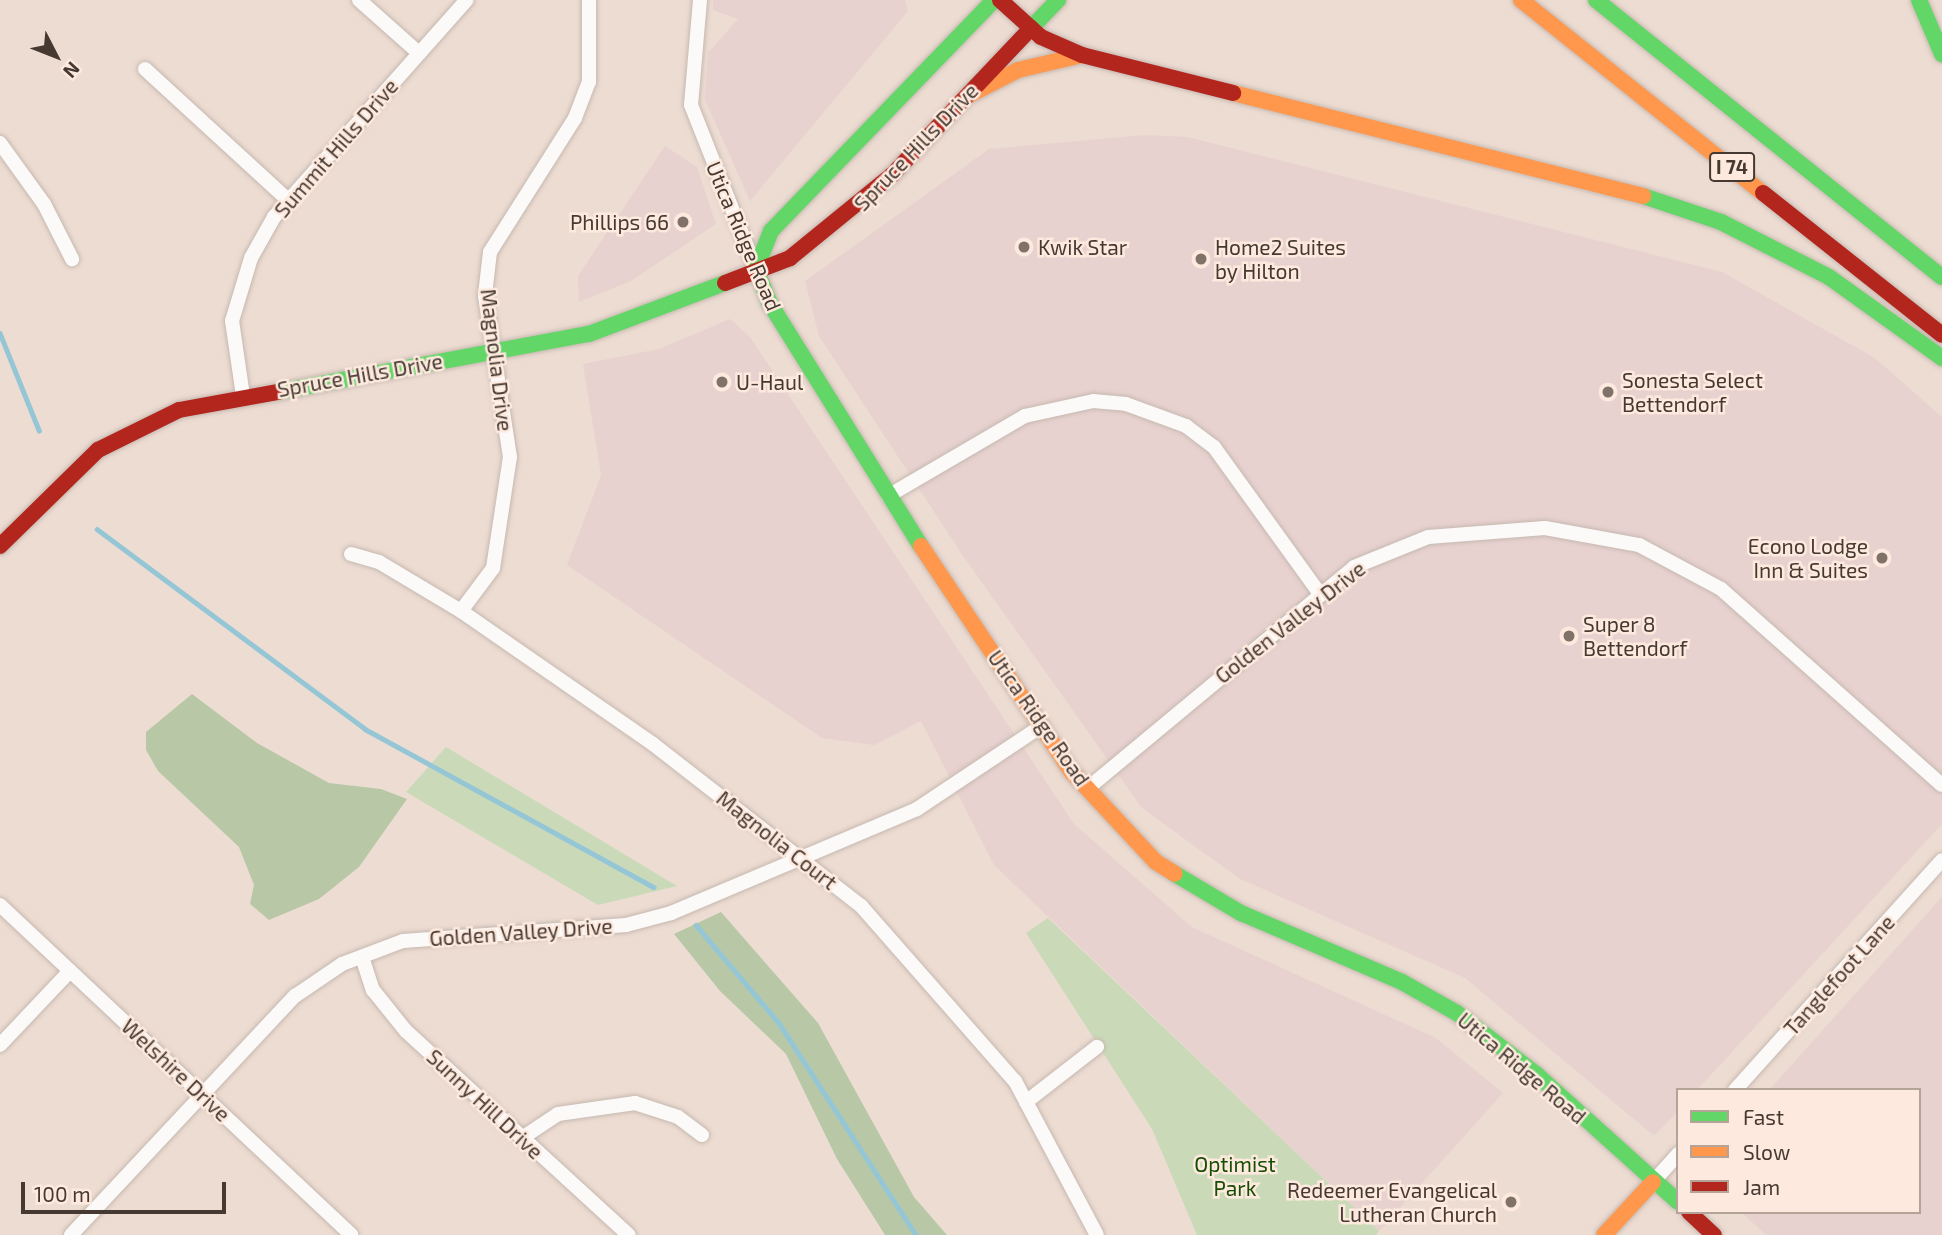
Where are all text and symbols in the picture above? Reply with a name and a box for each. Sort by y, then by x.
north arrow [21,21,91,91]
text: N [59,58,85,83]
street label: Summit Hills Drive [269,74,403,222]
street label: Spruce Hills Drive [849,78,983,216]
road number: I 74 [1708,152,1756,182]
street label: Utica Ridge Road [701,158,787,314]
place label: Phillips 66 [570,209,669,235]
marker: Phillips 66 [675,214,691,230]
place label: Kwik Star [1038,234,1127,260]
place label: Home2 Suites by Hilton [1215,234,1346,284]
marker: Kwik Star [1016,239,1032,255]
marker: Home2 Suites by Hilton [1193,251,1209,267]
street label: Magnolia Drive [476,287,518,433]
street label: Spruce Hills Drive [275,348,445,402]
place label: Sonesta Select Bettendorf [1622,367,1763,417]
place label: U-Haul [736,369,803,395]
marker: U-Haul [714,374,730,390]
marker: Sonesta Select Bettendorf [1600,384,1616,400]
place label: Econo Lodge Inn & Suites [1748,533,1868,583]
marker: Econo Lodge Inn & Suites [1874,550,1890,566]
street label: Golden Valley Drive [1210,555,1370,689]
place label: Super 8 Bettendorf [1583,611,1687,661]
marker: Super 8 Bettendorf [1561,628,1577,644]
street label: Utica Ridge Road [983,645,1095,791]
street label: Magnolia Court [712,785,842,895]
street label: Tanglefoot Lane [1778,910,1900,1040]
street label: Golden Valley Drive [428,913,614,951]
street label: Utica Ridge Road [1453,1007,1591,1129]
street label: Welshire Drive [117,1013,235,1127]
street label: Sunny Hill Drive [421,1044,549,1164]
legend [1676,1088,1921,1214]
text: Fast [1743,1104,1784,1129]
text: Slow [1743,1139,1790,1164]
park label: Optimist Park [1194,1151,1276,1201]
scale bar [24,1168,229,1212]
text: Jam [1743,1174,1780,1199]
place label: Redeemer Evangelical Lutheran Church [1287,1177,1497,1227]
text: 100 m [34,1181,91,1206]
marker: Redeemer Evangelical Lutheran Church [1503,1194,1519,1210]

